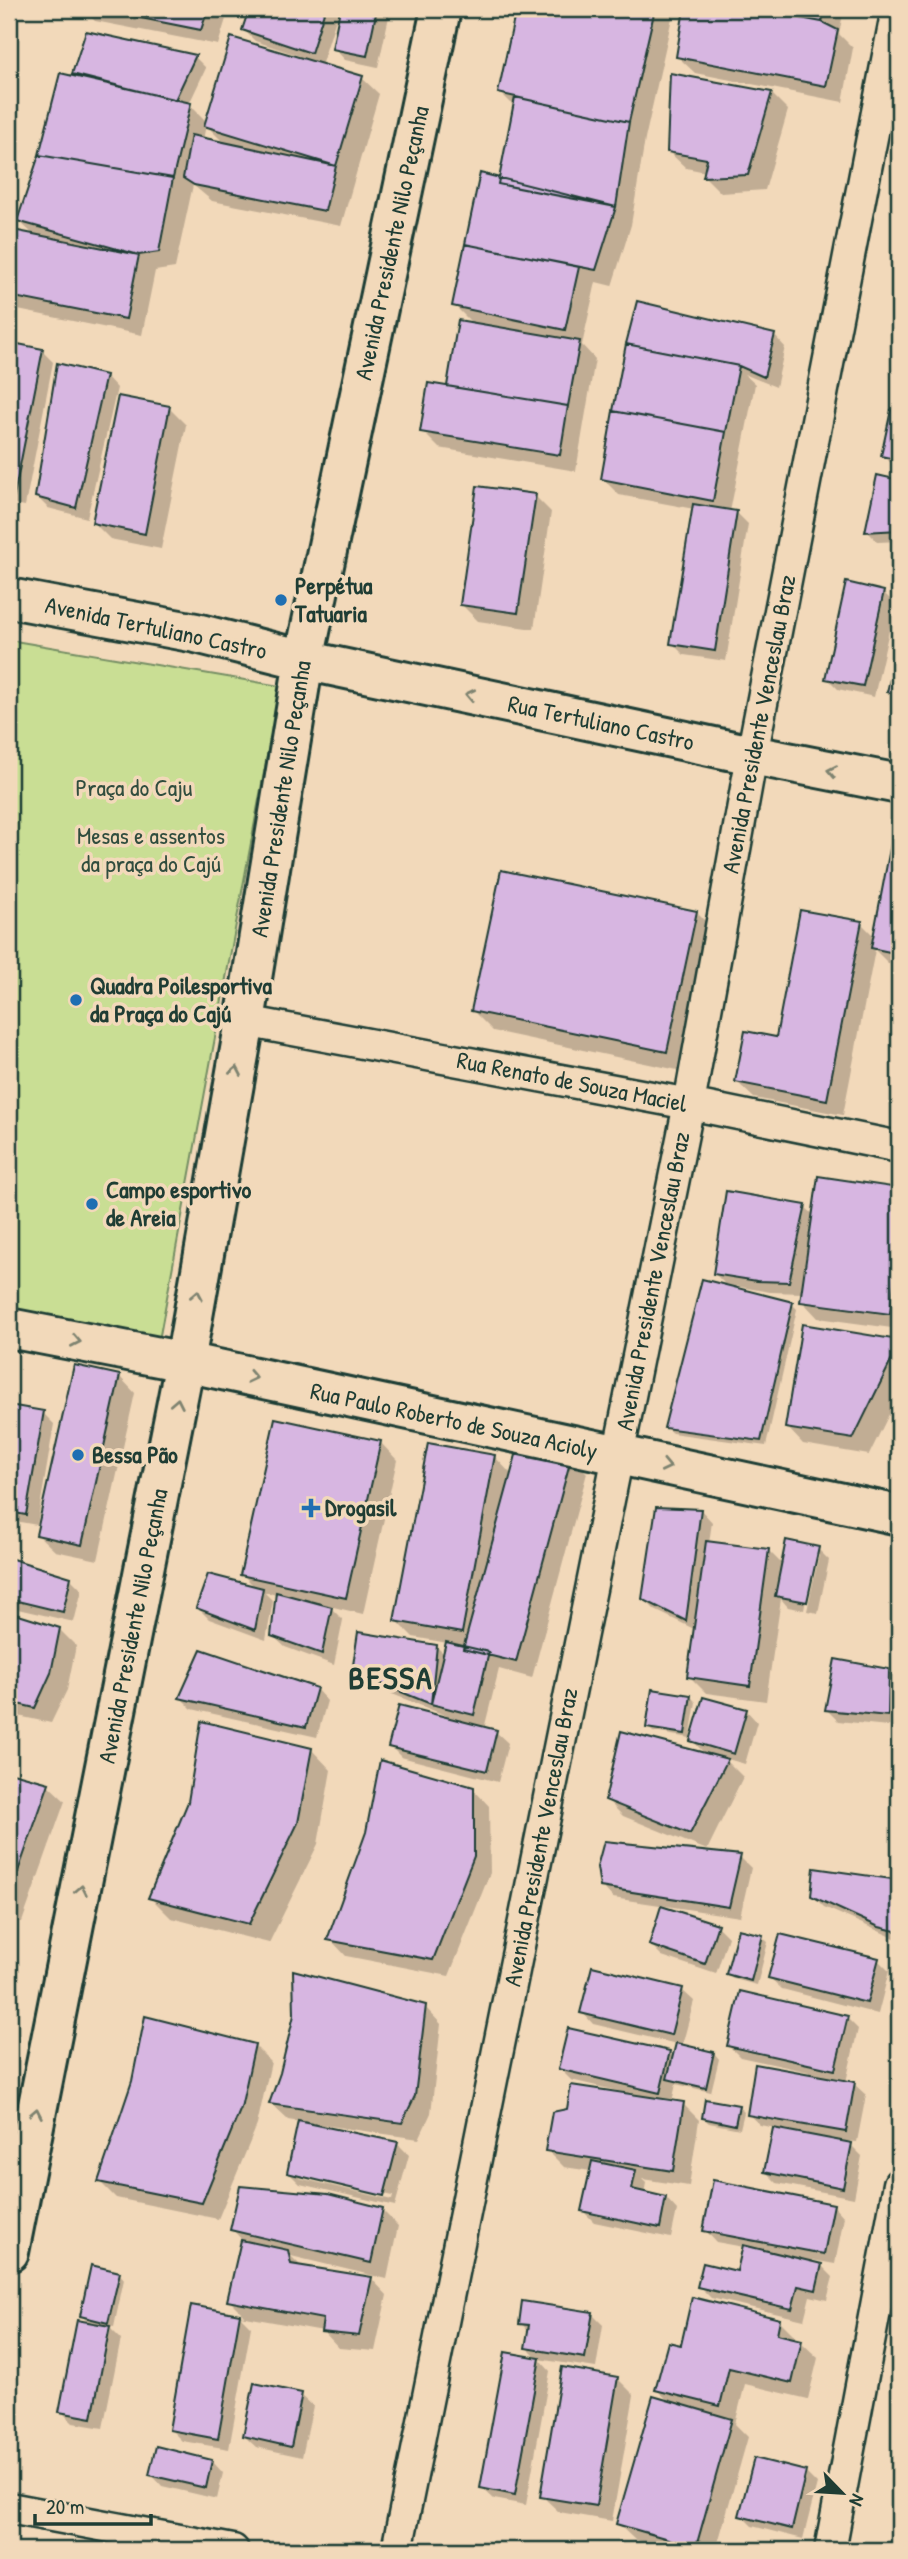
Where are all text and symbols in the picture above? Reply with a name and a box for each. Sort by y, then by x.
street label: Avenida Presidente Nilo Peçanha [346,103,436,383]
place label: Perpétua Tatuaria [294,569,373,629]
street label: Avenida Presidente Venceslau Braz [713,572,803,876]
street label: Avenida Tertuliano Castro [43,588,270,666]
marker: Perpétua Tatuaria [273,592,289,608]
street label: Avenida Presidente Nilo Peçanha [242,658,318,939]
street label: Rua Tertuliano Castro [505,687,698,757]
one-way arrow [464,689,476,704]
one-way arrow [826,764,838,779]
park label: Praça do Caju [76,771,193,803]
park label: Mesas e assentos da praça do Cajú [77,819,225,879]
place label: Quadra Poilesportiva da Praça do Cajú [90,969,272,1029]
marker: Quadra Poilesportiva da Praça do Cajú [68,992,84,1008]
street label: Rua Renato de Souza Maciel [454,1043,691,1119]
one-way arrow [228,1065,243,1077]
street label: Avenida Presidente Venceslau Braz [607,1129,697,1433]
place label: Campo esportivo de Areia [106,1173,252,1233]
marker: Campo esportivo de Areia [84,1196,100,1212]
one-way arrow [189,1289,204,1301]
one-way arrow [70,1333,82,1348]
one-way arrow [246,1368,258,1383]
street label: Rua Paulo Roberto de Souza Acioly [308,1374,601,1466]
one-way arrow [169,1397,184,1409]
place label: Bessa Pão [92,1438,178,1470]
marker: Bessa Pão [70,1447,86,1463]
one-way arrow [660,1458,672,1473]
street label: Avenida Presidente Nilo Peçanha [90,1486,174,1766]
place label: Drogasil [325,1491,397,1524]
marker: Drogasil [303,1500,319,1516]
district label: BESSA [348,1656,434,1699]
street label: Avenida Presidente Venceslau Braz [495,1685,585,1989]
one-way arrow [72,1884,87,1896]
one-way arrow [28,2107,43,2119]
north arrow [806,2458,876,2528]
scale bar [35,2482,150,2526]
text: N [843,2490,871,2510]
text: 20 m [46,2492,84,2521]

